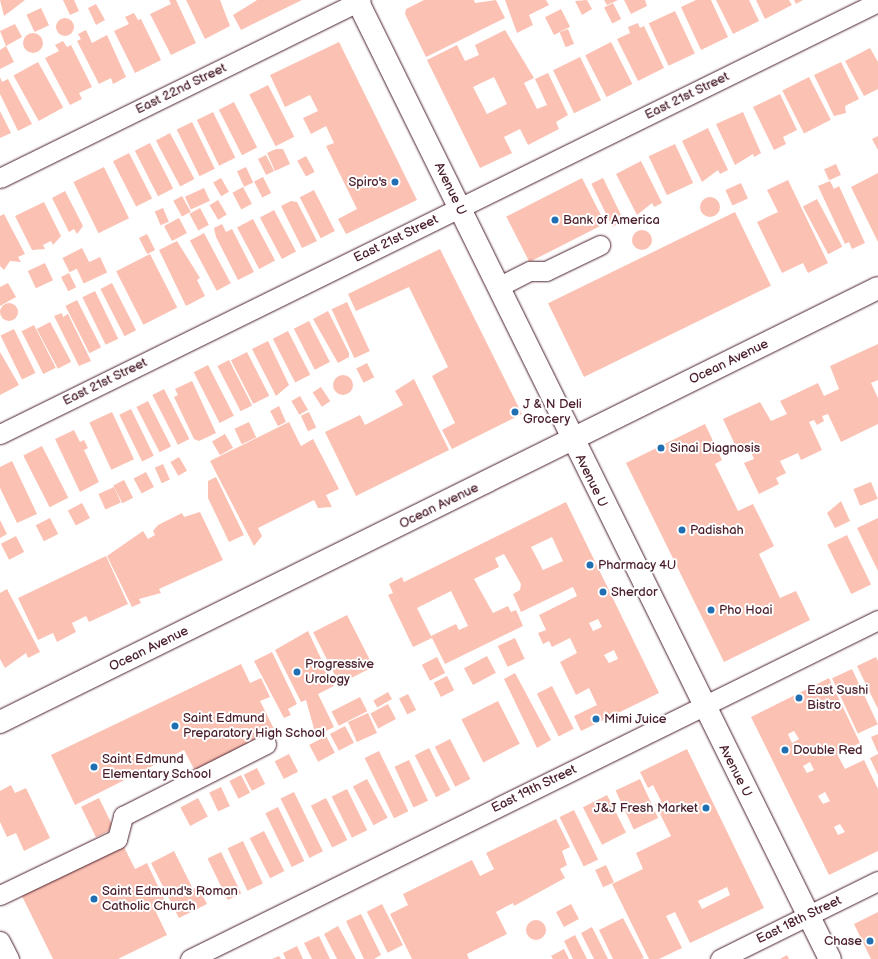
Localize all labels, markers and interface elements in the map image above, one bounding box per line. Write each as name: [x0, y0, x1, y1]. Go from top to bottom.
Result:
street label: East 22nd Street: [133, 60, 229, 118]
street label: East 21st Street: [642, 69, 732, 123]
street label: Avenue U: [431, 160, 469, 218]
place label: Spiro's: [348, 174, 387, 190]
marker: Spiro's: [390, 177, 400, 187]
street label: East 21st Street: [351, 212, 441, 266]
place label: Bank of America: [563, 212, 660, 228]
marker: Bank of America: [550, 215, 560, 225]
street label: Ocean Avenue: [687, 336, 771, 388]
street label: East 21st Street: [60, 355, 150, 409]
place label: J & N Deli Grocery: [523, 397, 582, 428]
marker: J & N Deli Grocery: [510, 407, 520, 417]
place label: Sinai Diagnosis: [670, 440, 760, 456]
marker: Sinai Diagnosis: [655, 442, 667, 454]
street label: Avenue U: [572, 452, 610, 510]
street label: Ocean Avenue: [397, 480, 481, 532]
place label: Padishah: [690, 522, 744, 538]
marker: Padishah: [677, 525, 687, 535]
place label: Pharmacy 4U: [598, 557, 677, 573]
marker: Pharmacy 4U: [585, 560, 595, 570]
place label: Sherdor: [611, 584, 658, 600]
marker: Sherdor: [598, 587, 608, 597]
place label: Pho Hoai: [719, 602, 773, 618]
marker: Pho Hoai: [706, 605, 716, 615]
street label: Ocean Avenue: [107, 623, 191, 675]
place label: Progressive Urology: [305, 657, 374, 688]
marker: Progressive Urology: [292, 667, 302, 677]
place label: East Sushi Bistro: [807, 683, 869, 714]
marker: East Sushi Bistro: [794, 693, 804, 703]
place label: Saint Edmund Preparatory High School: [183, 711, 326, 742]
place label: Mimi Juice: [604, 711, 667, 727]
marker: Mimi Juice: [591, 714, 601, 724]
marker: Saint Edmund Preparatory High School: [170, 721, 180, 731]
street label: Avenue U: [715, 742, 755, 800]
place label: Double Red: [793, 742, 863, 758]
marker: Double Red: [780, 745, 790, 755]
place label: Saint Edmund Elementary School: [102, 752, 212, 783]
marker: Saint Edmund Elementary School: [89, 762, 99, 772]
street label: East 19th Street: [489, 762, 579, 816]
place label: J&J Fresh Market: [594, 800, 698, 816]
marker: J&J Fresh Market: [701, 803, 711, 813]
place label: Saint Edmund's Roman Catholic Church: [102, 884, 238, 915]
street label: East 18th Street: [754, 893, 844, 947]
marker: Saint Edmund's Roman Catholic Church: [89, 894, 99, 904]
place label: Chase: [824, 933, 862, 949]
marker: Chase: [865, 936, 875, 946]

